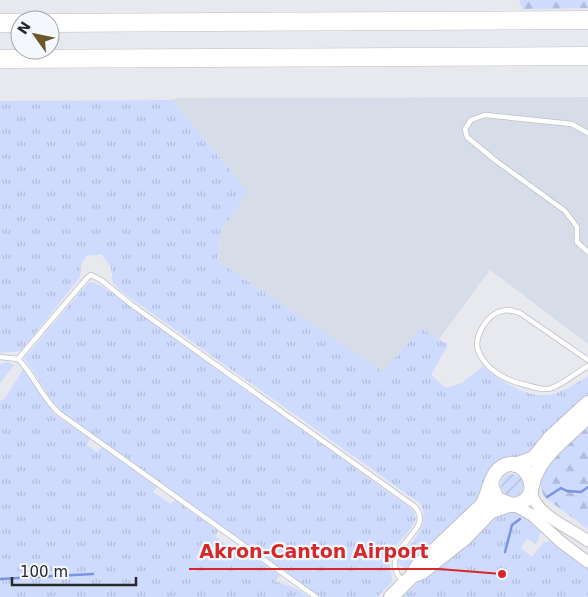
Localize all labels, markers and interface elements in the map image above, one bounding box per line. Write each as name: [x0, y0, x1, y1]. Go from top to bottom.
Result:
north arrow: [10, 10, 60, 60]
text: N: [14, 19, 34, 37]
callout: Akron-Canton Airport: [189, 535, 439, 569]
text: Akron-Canton Airport: [199, 540, 429, 562]
scale bar: [12, 554, 136, 586]
text: 100 m: [20, 563, 68, 581]

